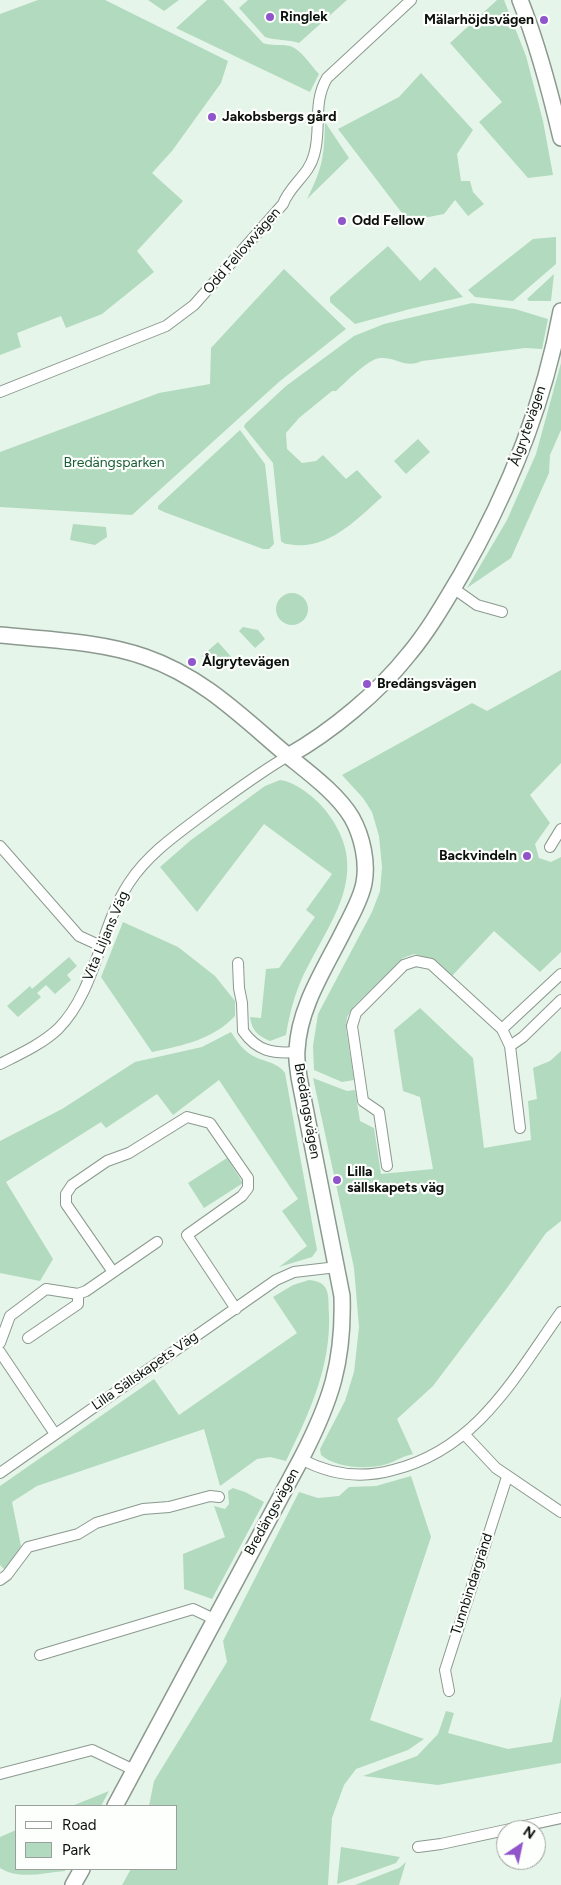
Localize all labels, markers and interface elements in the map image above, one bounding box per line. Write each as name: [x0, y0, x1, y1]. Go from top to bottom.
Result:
place label: Ringlek: [280, 9, 328, 25]
marker: Ringlek: [264, 11, 276, 23]
place label: Mälarhöjdsvägen: [424, 12, 534, 28]
marker: Mälarhöjdsvägen: [538, 14, 550, 26]
place label: Jakobsbergs gård: [222, 109, 336, 125]
marker: Jakobsbergs gård: [206, 111, 218, 123]
street label: Odd Fellowvägen: [200, 204, 284, 298]
place label: Odd Fellow: [352, 213, 425, 229]
marker: Odd Fellow: [336, 215, 348, 227]
street label: Ålgrytevägen: [506, 384, 550, 468]
park label: Bredängsparken: [63, 455, 165, 471]
place label: Ålgrytevägen: [202, 654, 289, 670]
marker: Ålgrytevägen: [186, 656, 198, 668]
place label: Bredängsvägen: [377, 676, 477, 692]
marker: Bredängsvägen: [361, 678, 373, 690]
place label: Backvindeln: [439, 848, 517, 864]
marker: Backvindeln: [521, 850, 533, 862]
street label: Vita Liljans Väg: [79, 888, 133, 984]
street label: Bredängsvägen: [290, 1062, 324, 1160]
place label: Lilla sällskapets väg: [347, 1164, 444, 1196]
marker: Lilla sällskapets väg: [331, 1174, 343, 1186]
street label: Lilla Sällskapets Väg: [89, 1328, 201, 1414]
street label: Bredängsvägen: [241, 1466, 303, 1558]
street label: Tunnbindargränd: [448, 1531, 496, 1637]
legend: [15, 1805, 178, 1870]
text: Road: [62, 1816, 97, 1834]
north arrow: [496, 1820, 546, 1870]
text: N: [520, 1823, 538, 1843]
text: Park: [62, 1841, 91, 1859]

